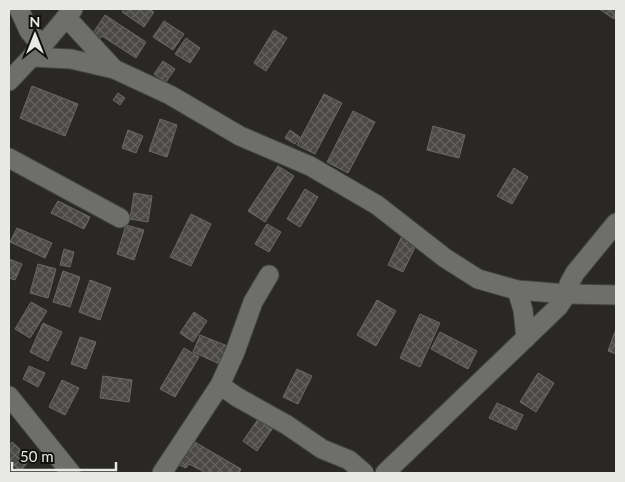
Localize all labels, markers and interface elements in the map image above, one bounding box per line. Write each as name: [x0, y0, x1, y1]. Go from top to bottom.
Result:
north arrow: [10, 10, 60, 60]
text: N: [30, 13, 40, 30]
scale bar: [12, 440, 116, 472]
text: 50 m: [20, 447, 54, 465]

